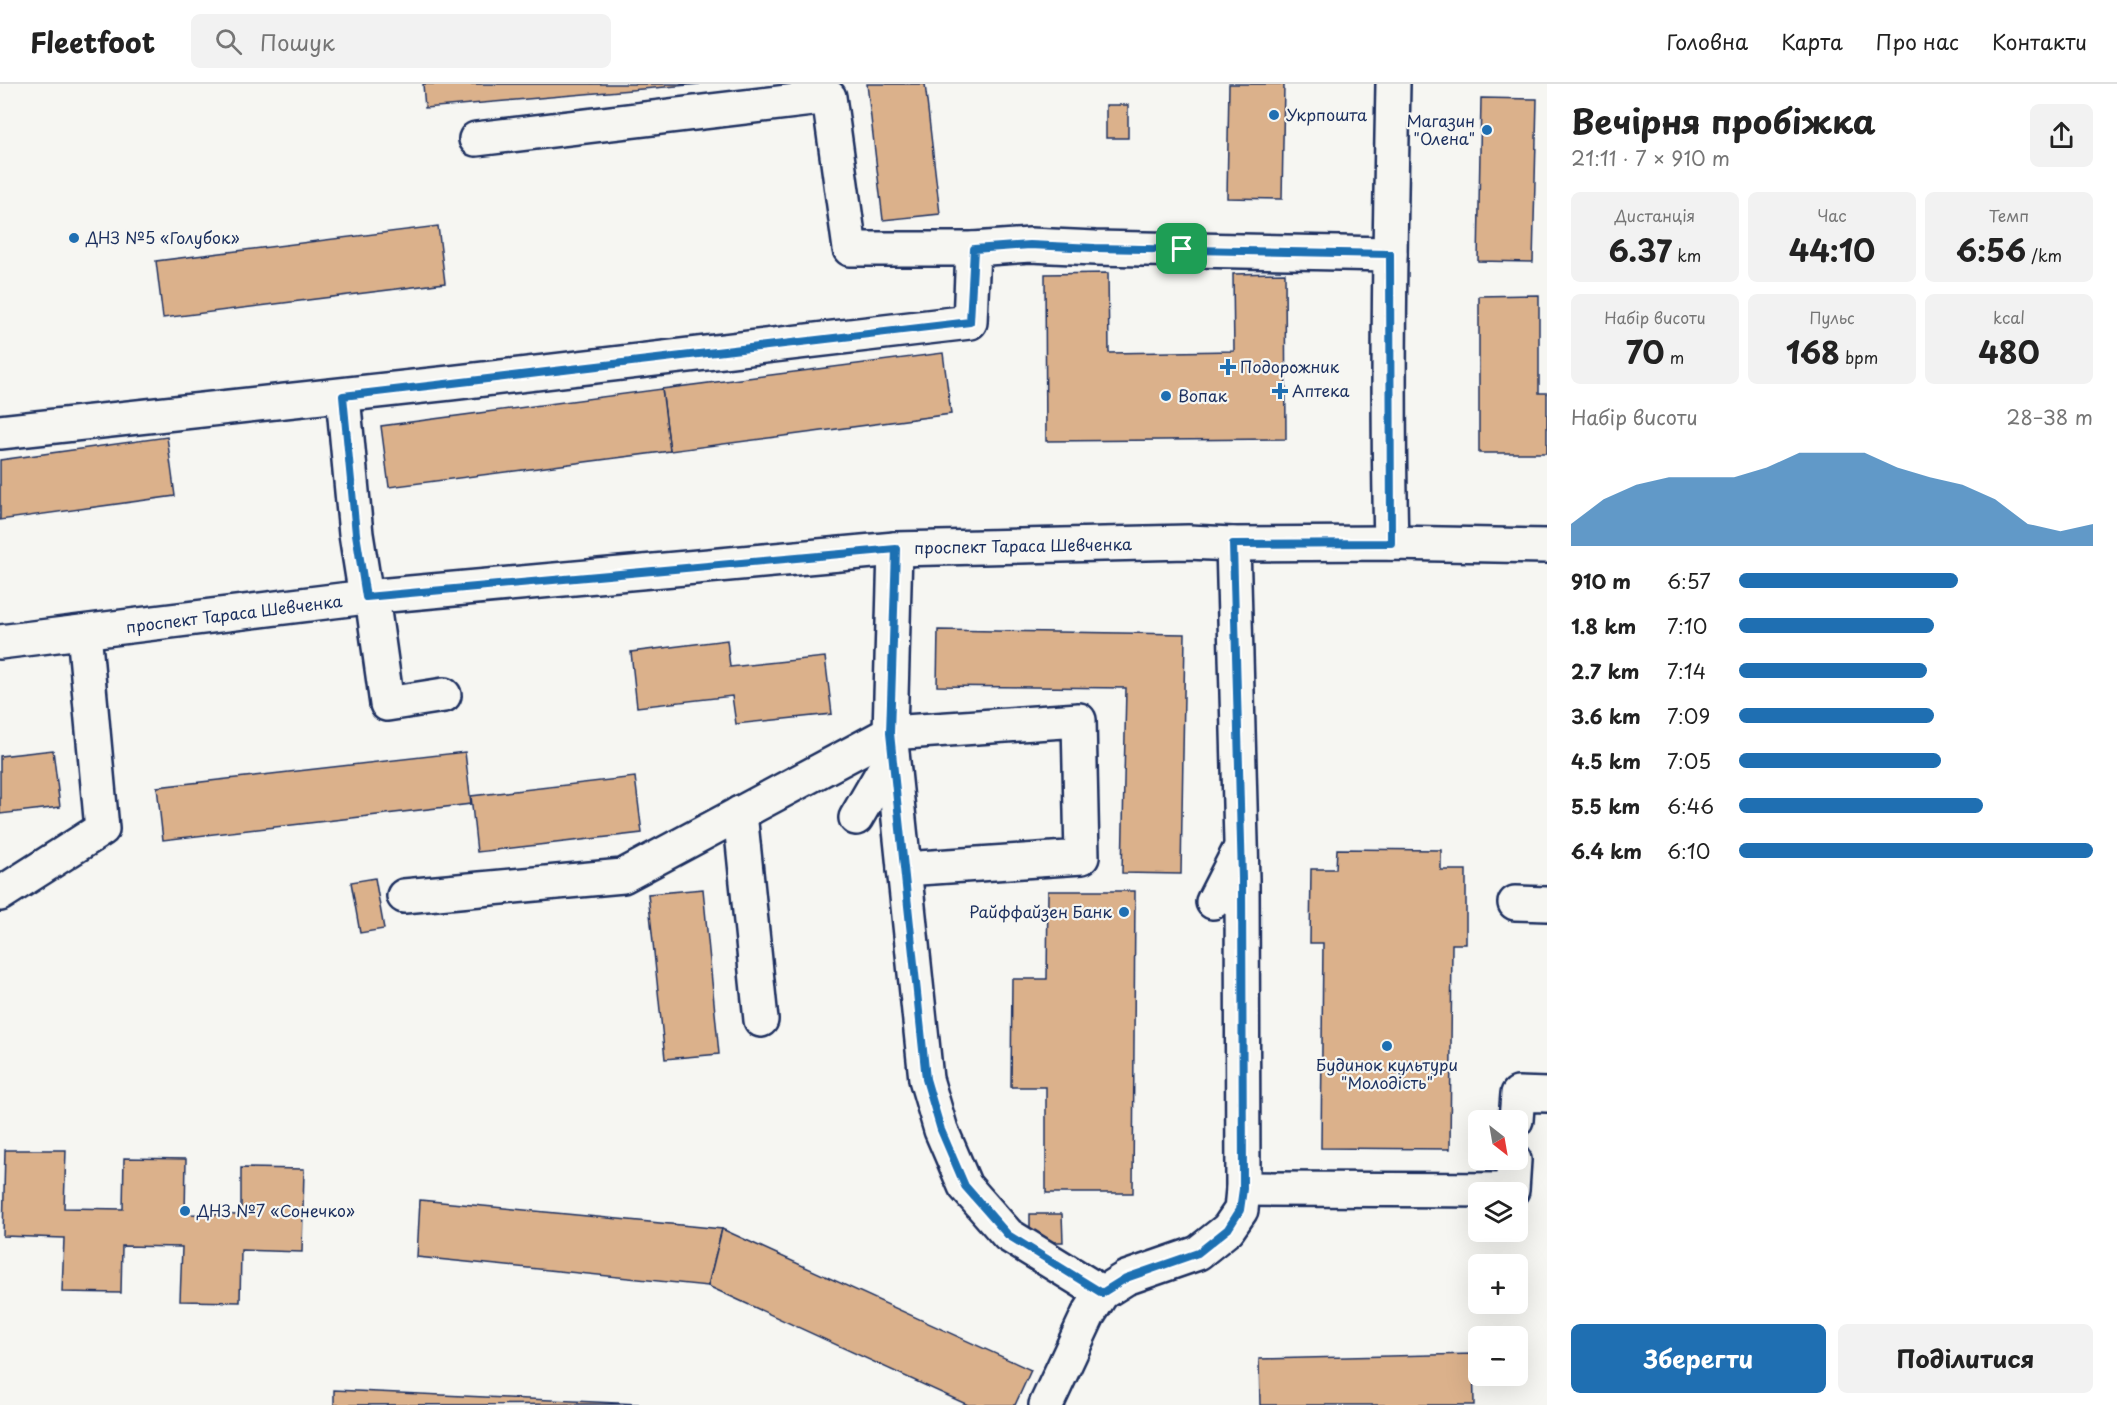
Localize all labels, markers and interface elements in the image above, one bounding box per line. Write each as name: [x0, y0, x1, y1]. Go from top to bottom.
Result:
search box: [191, 14, 611, 68]
text: Fleetfoot: [30, 20, 155, 63]
icon: search: [212, 25, 245, 58]
text: Пошук: [260, 25, 335, 58]
text: Головна: [1667, 25, 1748, 57]
text: Карта: [1781, 25, 1843, 57]
text: Про нас: [1876, 25, 1959, 57]
text: Контакти: [1992, 25, 2087, 57]
text: Вечірня пробіжка: [1571, 95, 1876, 145]
place label: Укрпошта: [1286, 102, 1367, 126]
button: share: [2030, 104, 2093, 167]
marker: Укрпошта: [1267, 108, 1281, 122]
place label: Магазин "Олена": [1406, 108, 1475, 150]
marker: Магазин "Олена": [1480, 123, 1494, 137]
text: 21:11 · 7 × 910 m: [1571, 143, 1730, 173]
text: Дистанція: [1615, 203, 1695, 227]
text: Час: [1817, 203, 1847, 227]
text: Темп: [1989, 203, 2029, 227]
pin: [1156, 223, 1207, 274]
place label: ДНЗ №5 «Голубок»: [85, 225, 240, 249]
text: 6.37: [1609, 227, 1672, 272]
text: 44:10: [1789, 227, 1875, 272]
text: 6:56: [1956, 227, 2026, 272]
marker: ДНЗ №5 «Голубок»: [67, 231, 81, 245]
icon: arrive: [1165, 232, 1198, 265]
text: km: [1672, 243, 1701, 267]
text: /km: [2026, 243, 2062, 267]
text: Набір висоти: [1604, 305, 1706, 329]
text: Пульс: [1809, 305, 1855, 329]
text: kcal: [1993, 305, 2025, 329]
text: 70: [1626, 329, 1665, 374]
text: 168: [1786, 329, 1840, 374]
text: 480: [1978, 329, 2040, 374]
text: m: [1665, 345, 1684, 369]
text: bpm: [1840, 345, 1878, 369]
place label: Подорожник: [1240, 354, 1340, 378]
marker: Подорожник: [1221, 360, 1235, 374]
place label: Аптека: [1292, 378, 1349, 402]
place label: Вопак: [1178, 383, 1228, 407]
marker: Аптека: [1273, 384, 1287, 398]
marker: Вопак: [1159, 389, 1173, 403]
text: Набір висоти: [1571, 402, 1698, 432]
text: 28–38 m: [2006, 402, 2093, 432]
street label: проспект Тараса Шевченка: [914, 531, 1132, 559]
text: 910 m: [1571, 566, 1631, 596]
text: 6:57: [1667, 566, 1711, 596]
street label: проспект Тараса Шевченка: [124, 588, 343, 638]
text: 1.8 km: [1571, 611, 1636, 641]
text: 7:10: [1667, 611, 1707, 641]
text: 2.7 km: [1571, 656, 1639, 686]
text: 7:14: [1667, 656, 1706, 686]
text: 3.6 km: [1571, 701, 1641, 731]
text: 7:09: [1667, 701, 1710, 731]
text: 4.5 km: [1571, 746, 1641, 776]
text: 7:05: [1667, 746, 1711, 776]
text: 5.5 km: [1571, 791, 1640, 821]
text: 6:46: [1667, 791, 1714, 821]
text: 6.4 km: [1571, 836, 1642, 866]
text: 6:10: [1667, 836, 1710, 866]
place label: Райффайзен Банк: [969, 899, 1112, 923]
marker: Райффайзен Банк: [1117, 905, 1131, 919]
marker: Будинок культури "Молодість": [1380, 1039, 1394, 1053]
place label: Будинок культури "Молодість": [1316, 1052, 1458, 1094]
north arrow: [1468, 1110, 1528, 1170]
map controls: [1468, 1110, 1528, 1386]
button: layers: [1468, 1182, 1528, 1242]
place label: ДНЗ №7 «Сонечко»: [196, 1198, 355, 1222]
marker: ДНЗ №7 «Сонечко»: [178, 1204, 192, 1218]
button: +: [1468, 1254, 1528, 1314]
button: Зберегти: [1571, 1324, 1826, 1393]
button: Поділитися: [1838, 1324, 2093, 1393]
button: −: [1468, 1326, 1528, 1386]

